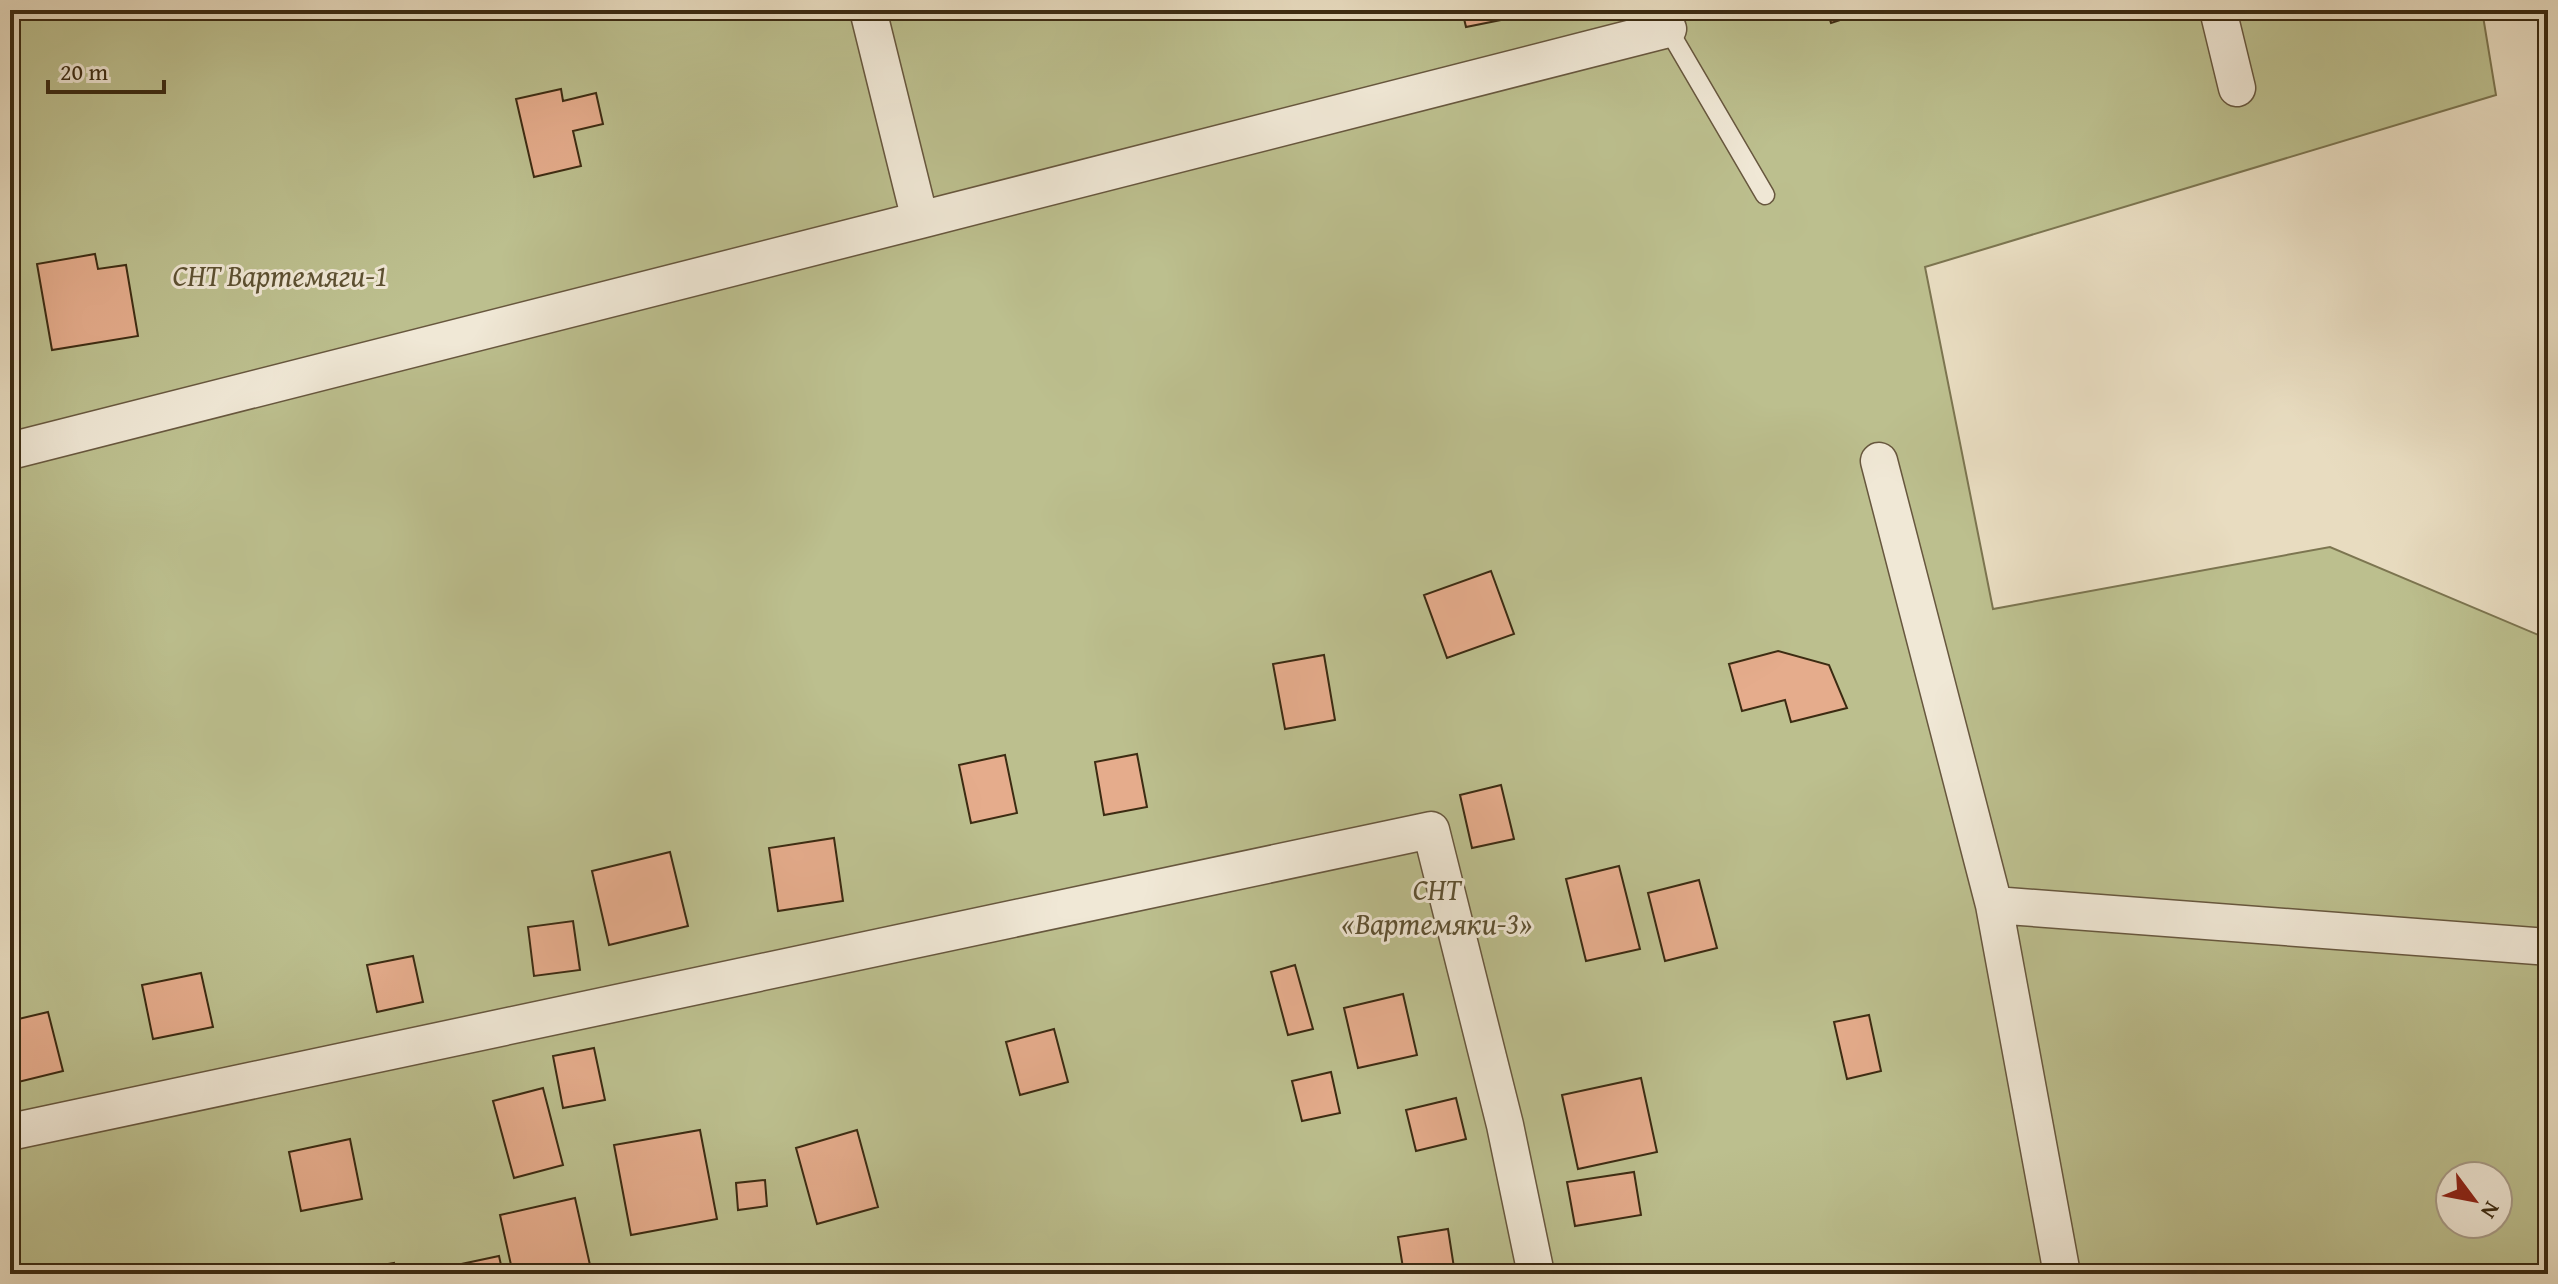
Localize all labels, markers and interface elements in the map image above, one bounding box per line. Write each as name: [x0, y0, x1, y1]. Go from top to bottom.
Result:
scale bar: [48, 44, 164, 94]
text: 20 m: [60, 54, 108, 89]
park label: СНТ Вартемяги-1: [172, 253, 388, 297]
park label: СНТ «Вартемяки-3»: [1342, 867, 1532, 945]
north arrow: [2434, 1160, 2514, 1240]
text: N: [2473, 1196, 2508, 1226]

